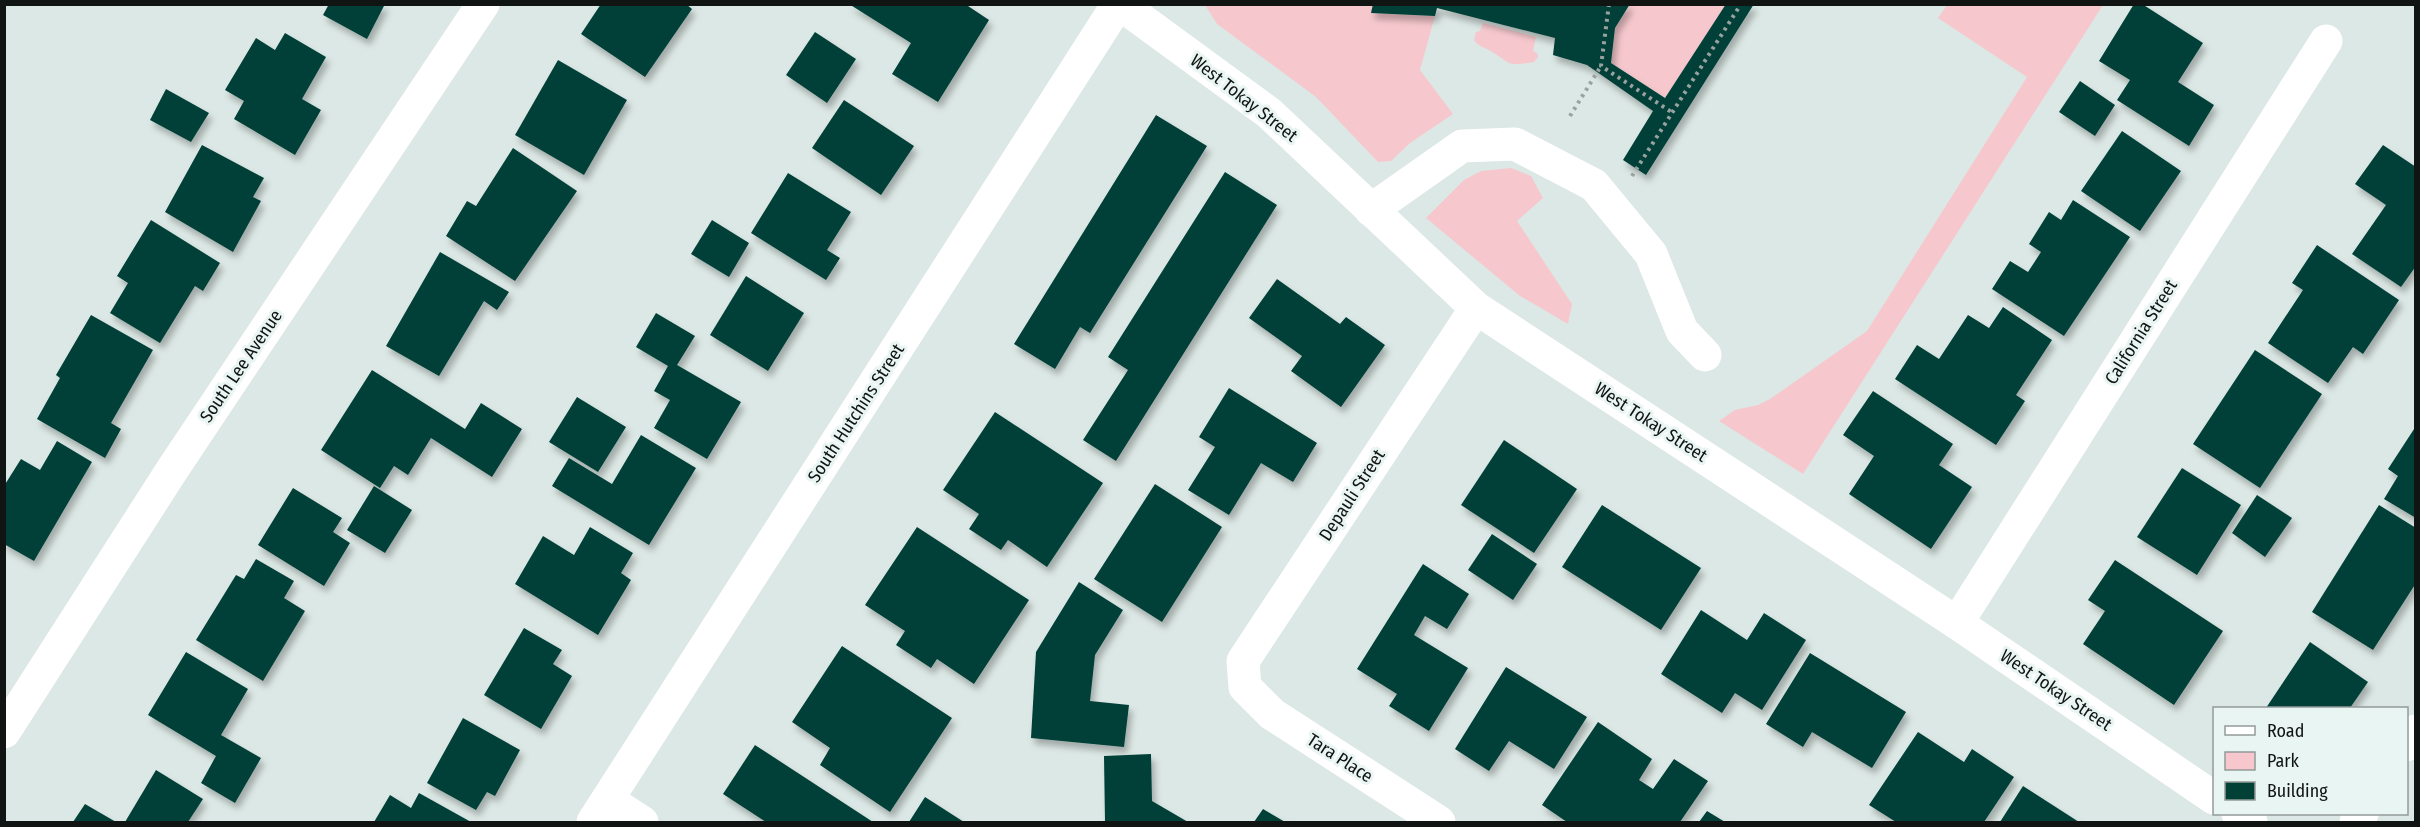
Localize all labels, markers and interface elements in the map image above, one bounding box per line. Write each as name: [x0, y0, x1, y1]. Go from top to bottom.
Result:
street label: West Tokay Street: [1186, 49, 1302, 147]
street label: California Street: [2100, 275, 2182, 388]
street label: South Lee Avenue: [195, 305, 287, 426]
street label: South Hutchins Street: [803, 340, 909, 486]
street label: West Tokay Street: [1590, 377, 1712, 467]
street label: Depauli Street: [1314, 445, 1390, 545]
street label: West Tokay Street: [1996, 645, 2116, 736]
legend: [2213, 707, 2408, 815]
text: Road: [2267, 720, 2304, 742]
street label: Tara Place: [1303, 729, 1377, 787]
text: Park: [2267, 750, 2300, 772]
text: Building: [2267, 780, 2328, 802]

